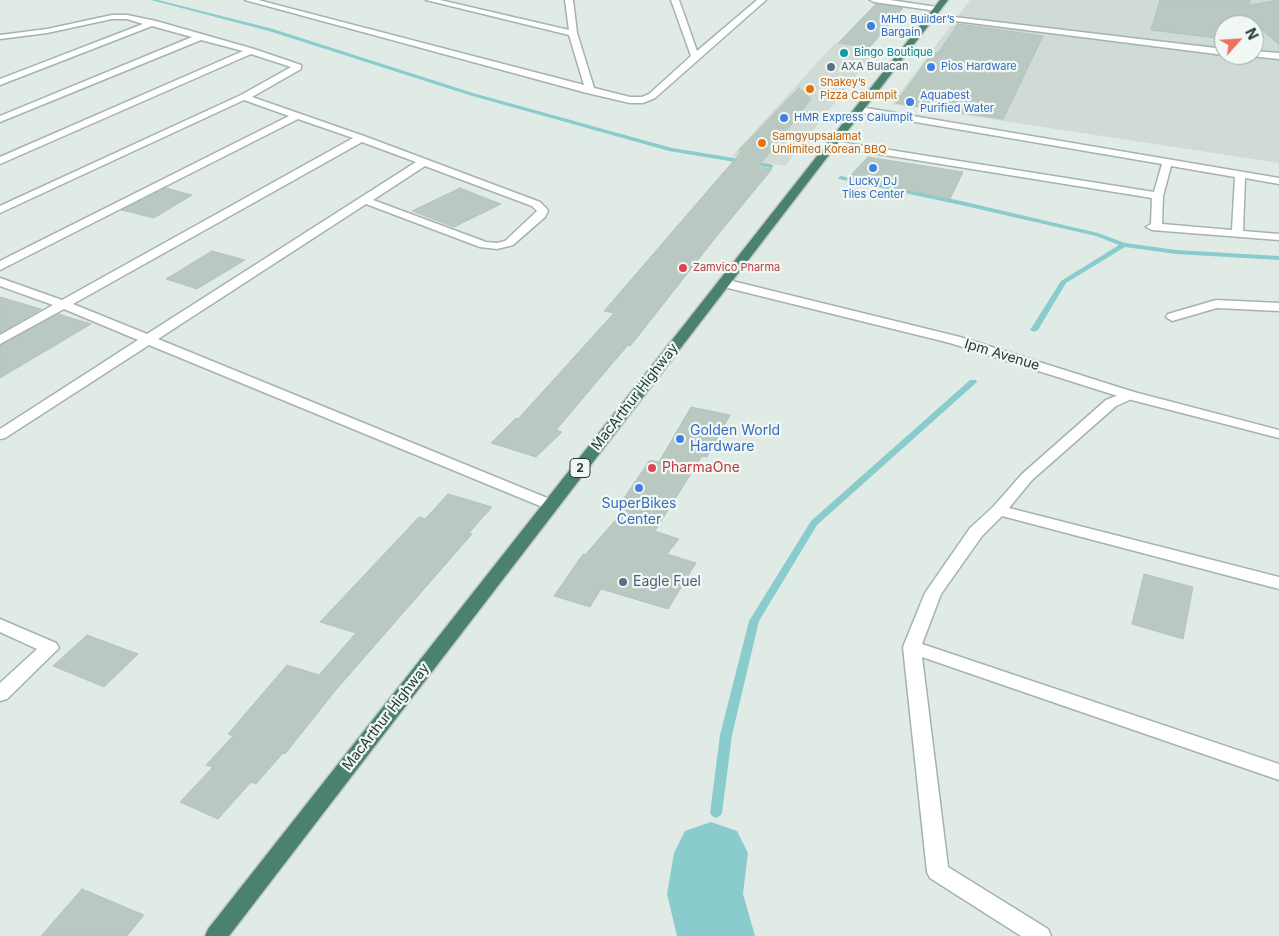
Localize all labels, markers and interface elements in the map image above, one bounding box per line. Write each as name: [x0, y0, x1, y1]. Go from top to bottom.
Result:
place label: MHD Builder’s Bargain: [881, 13, 954, 39]
north arrow: [1214, 15, 1264, 65]
marker: MHD Builder’s Bargain: [865, 20, 877, 32]
text: N: [1242, 25, 1262, 42]
place label: Bingo Boutique: [854, 46, 933, 60]
marker: Bingo Boutique: [838, 47, 850, 59]
place label: AXA Bulacan: [841, 60, 908, 74]
place label: Pios Hardware: [941, 60, 1017, 74]
marker: AXA Bulacan: [825, 61, 837, 73]
marker: Pios Hardware: [925, 61, 937, 73]
place label: Shakey’s Pizza Calumpit: [820, 76, 897, 102]
marker: Shakey’s Pizza Calumpit: [804, 83, 816, 95]
place label: Aquabest Purified Water: [920, 89, 994, 115]
marker: Aquabest Purified Water: [904, 96, 916, 108]
place label: HMR Express Calumpit: [794, 111, 913, 125]
marker: HMR Express Calumpit: [778, 112, 790, 124]
place label: Samgyupsalamat Unlimited Korean BBQ: [772, 130, 887, 156]
marker: Samgyupsalamat Unlimited Korean BBQ: [756, 137, 768, 149]
marker: Lucky DJ Tiles Center: [867, 162, 879, 174]
place label: Lucky DJ Tiles Center: [842, 175, 904, 201]
place label: Zamvico Pharma: [693, 261, 780, 275]
marker: Zamvico Pharma: [677, 262, 689, 274]
street label: Ipm Avenue: [962, 336, 1042, 374]
street label: MacArthur Highway: [588, 340, 682, 454]
place label: Golden World Hardware: [690, 423, 780, 456]
marker: Golden World Hardware: [674, 433, 686, 445]
road number: 2: [570, 458, 590, 478]
place label: PharmaOne: [662, 460, 740, 476]
marker: PharmaOne: [646, 462, 658, 474]
marker: SuperBikes Center: [633, 482, 645, 494]
place label: SuperBikes Center: [602, 496, 676, 528]
place label: Eagle Fuel: [633, 574, 701, 590]
marker: Eagle Fuel: [617, 576, 629, 588]
street label: MacArthur Highway: [339, 660, 433, 774]

